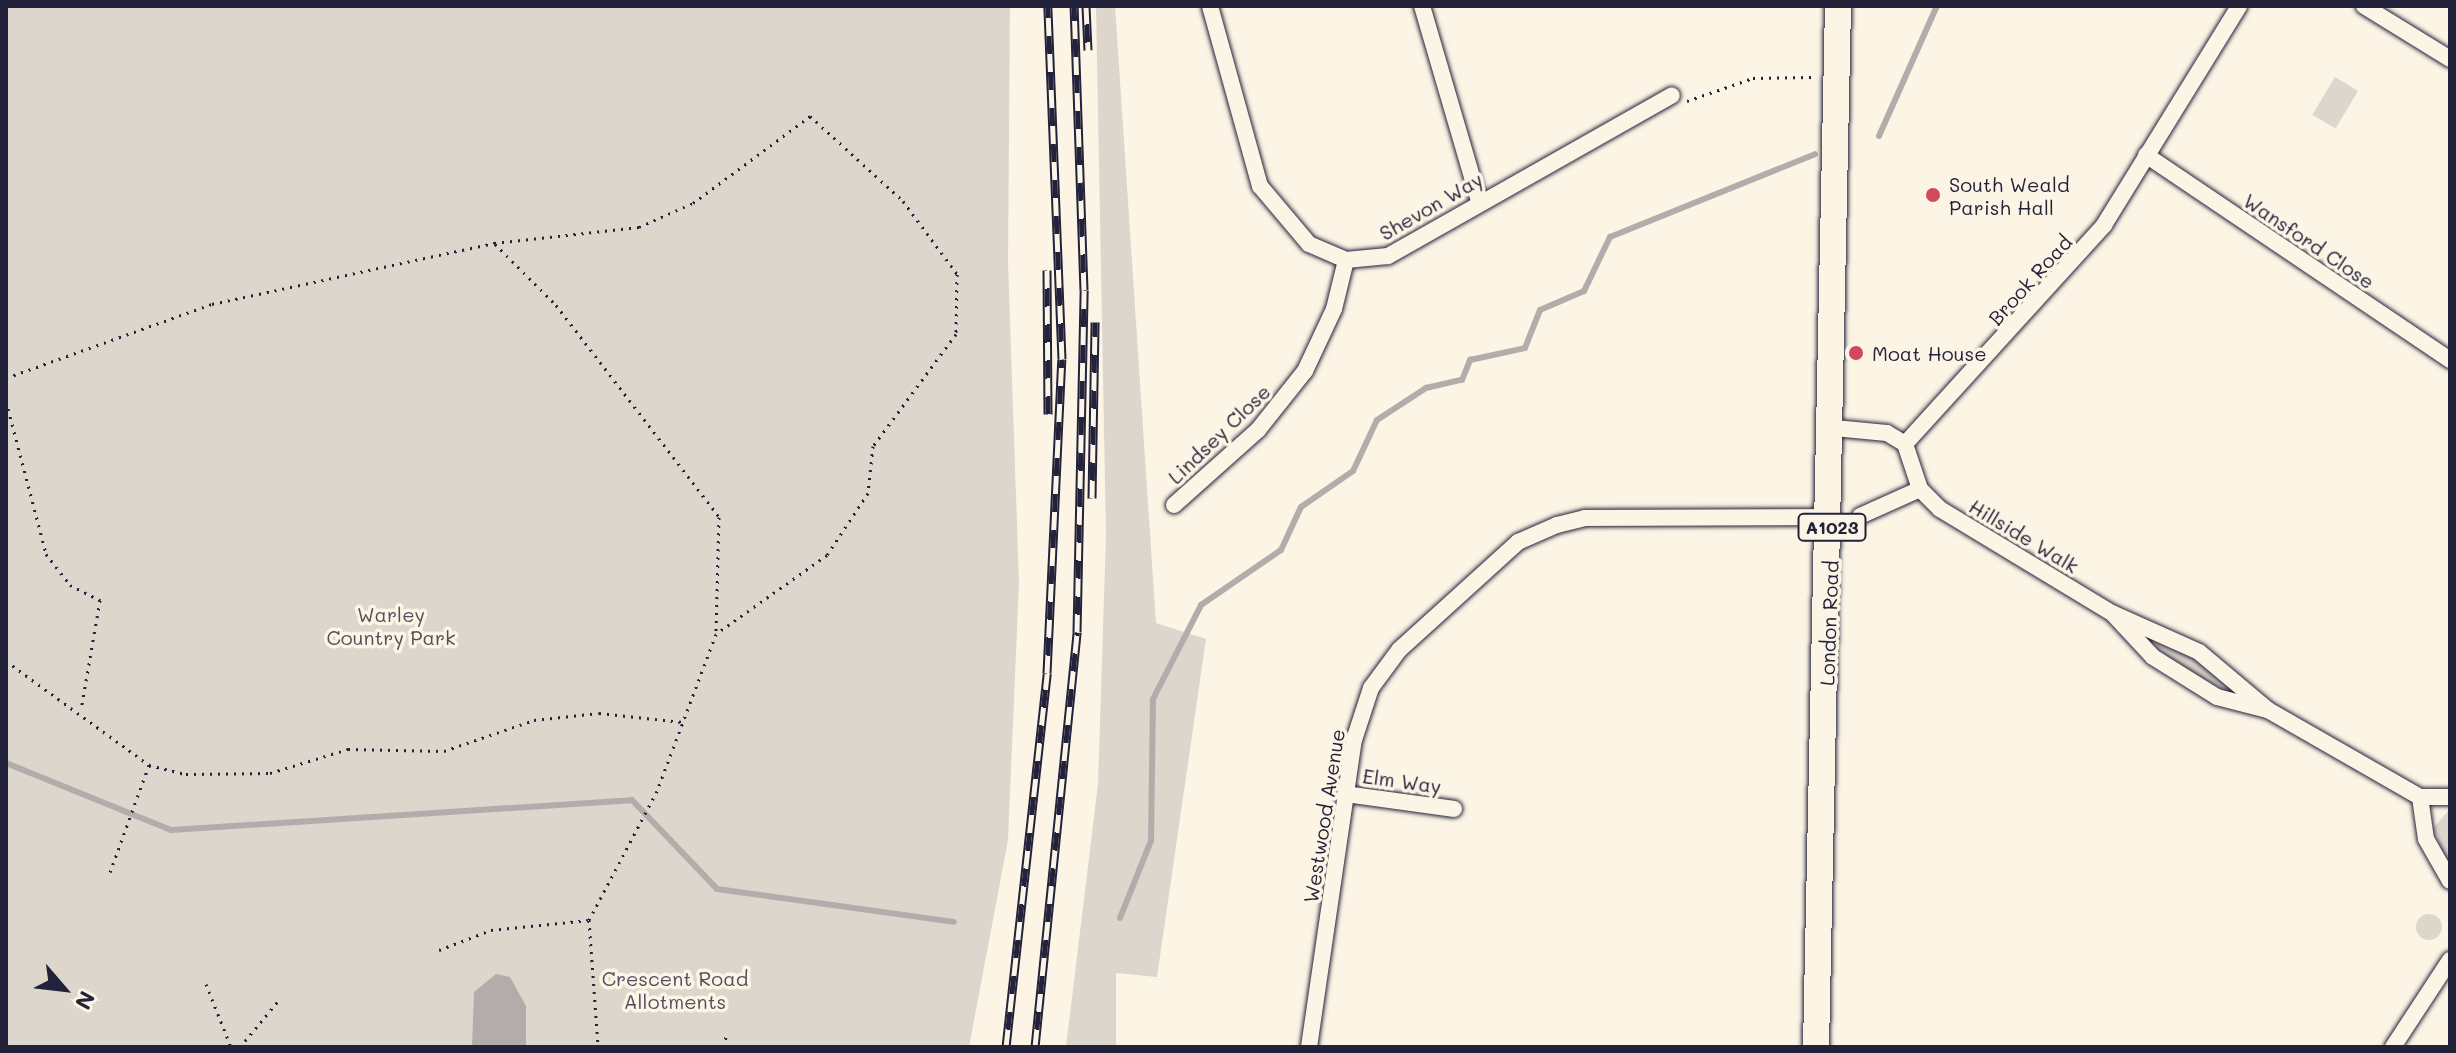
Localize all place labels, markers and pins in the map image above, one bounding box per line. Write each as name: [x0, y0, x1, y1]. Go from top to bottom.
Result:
place label: South Weald Parish Hall: [1949, 172, 2070, 219]
marker: South Weald Parish Hall: [1924, 186, 1942, 204]
place label: Moat House: [1872, 341, 1987, 365]
marker: Moat House: [1847, 344, 1865, 362]

